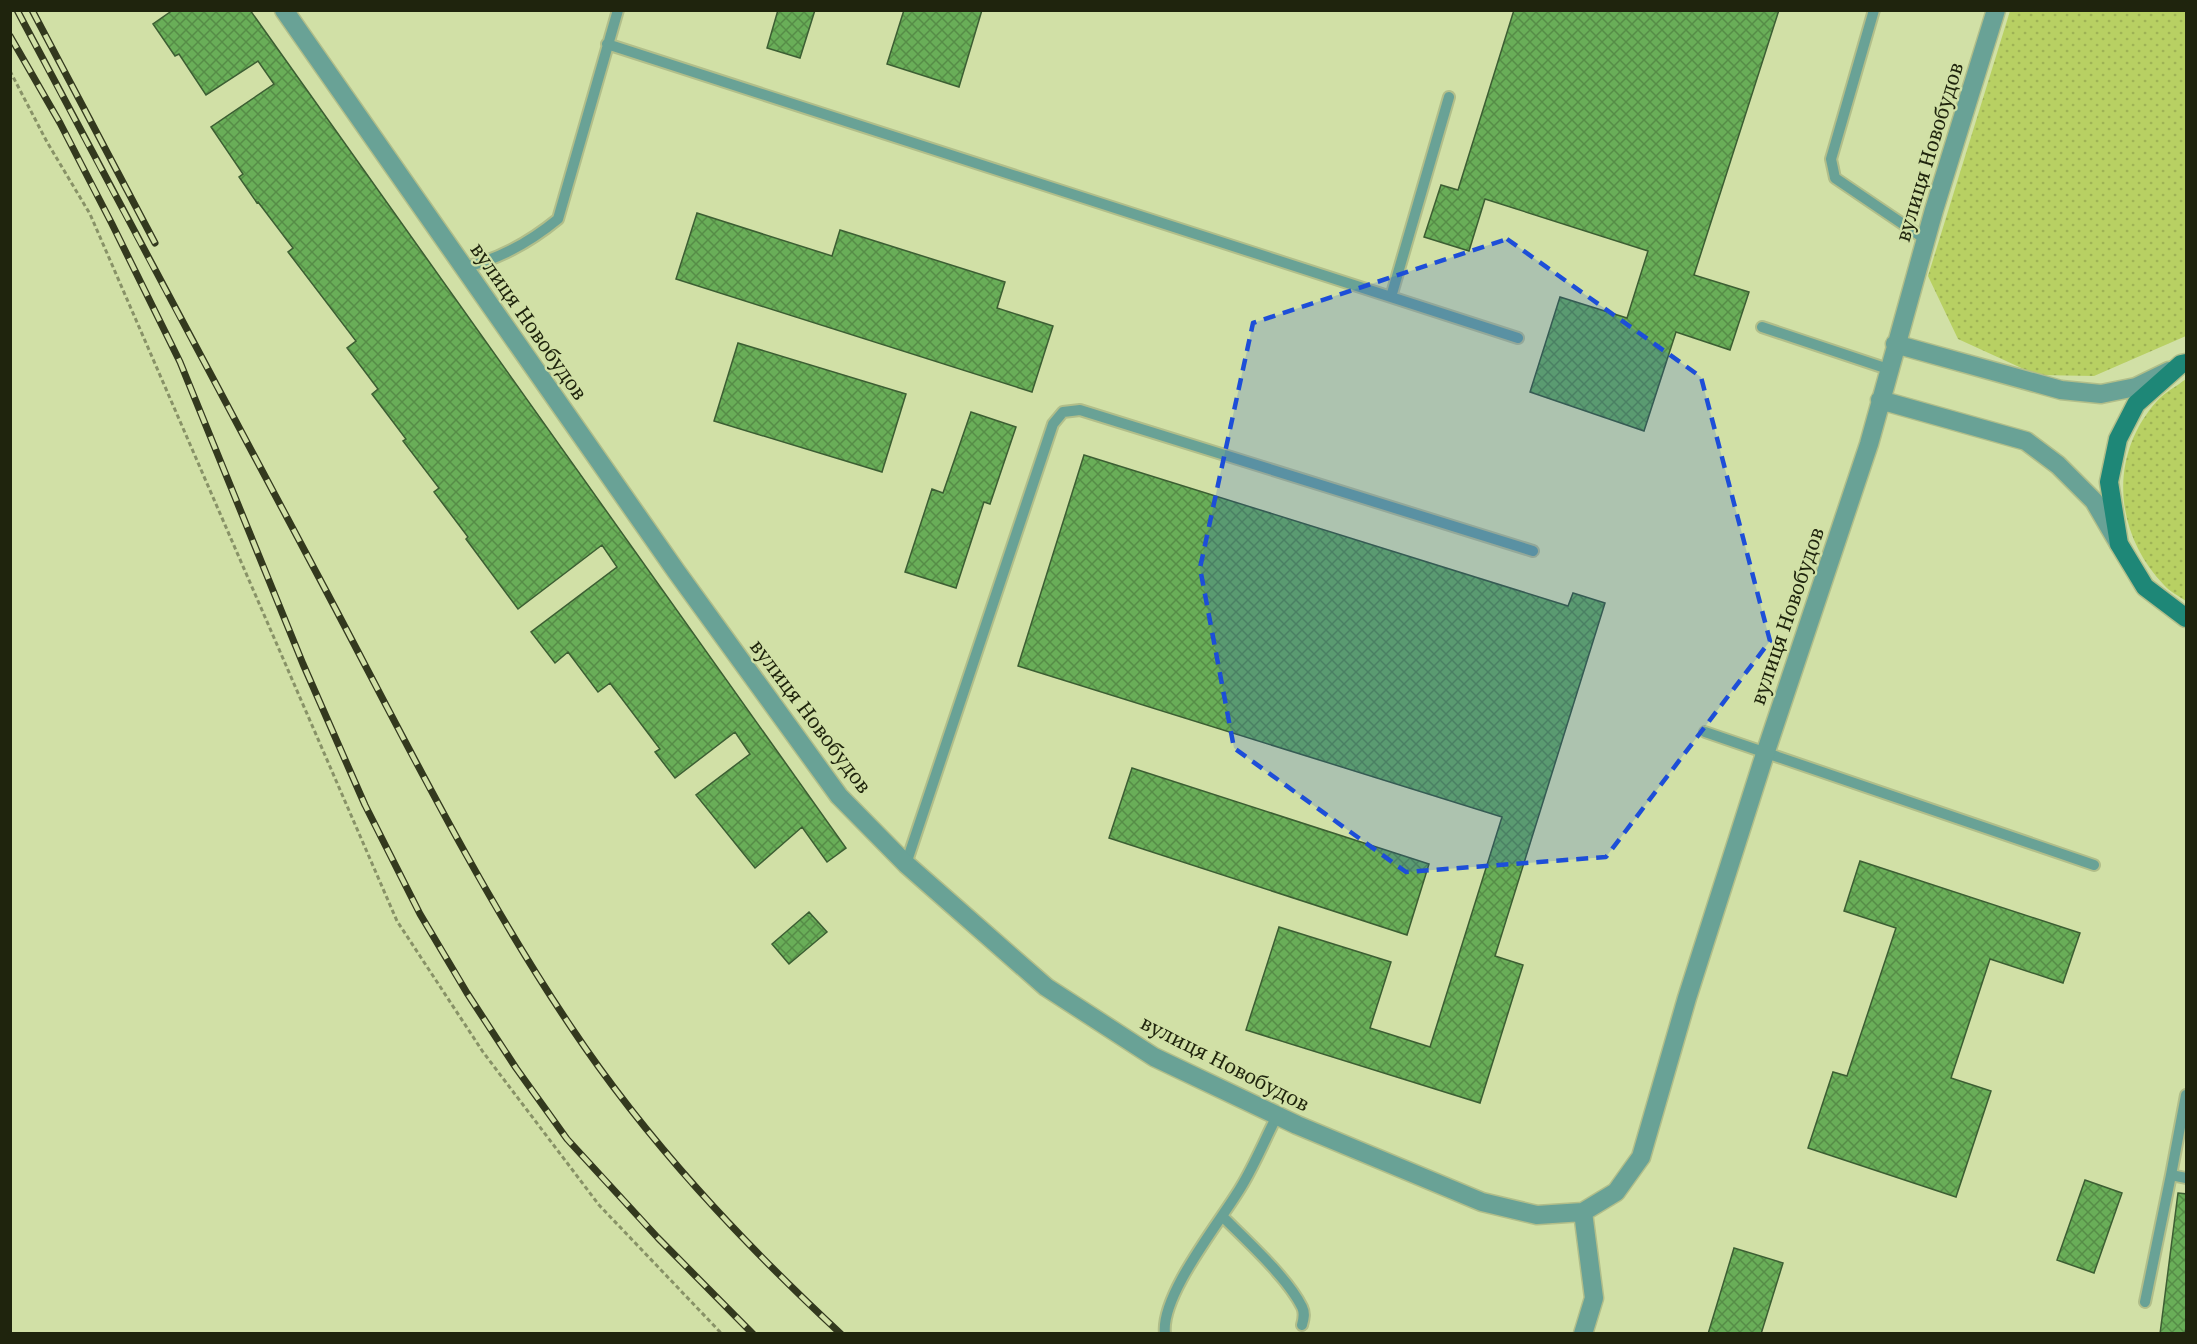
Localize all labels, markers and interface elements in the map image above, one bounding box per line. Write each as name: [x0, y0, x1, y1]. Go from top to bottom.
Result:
street label: вулиця Новобудов: [1889, 59, 1969, 245]
street label: вулиця Новобудов: [465, 237, 593, 405]
street label: вулиця Новобудов: [1744, 524, 1830, 708]
street label: вулиця Новобудов: [744, 634, 878, 798]
street label: вулиця Новобудов: [1136, 1009, 1314, 1117]

